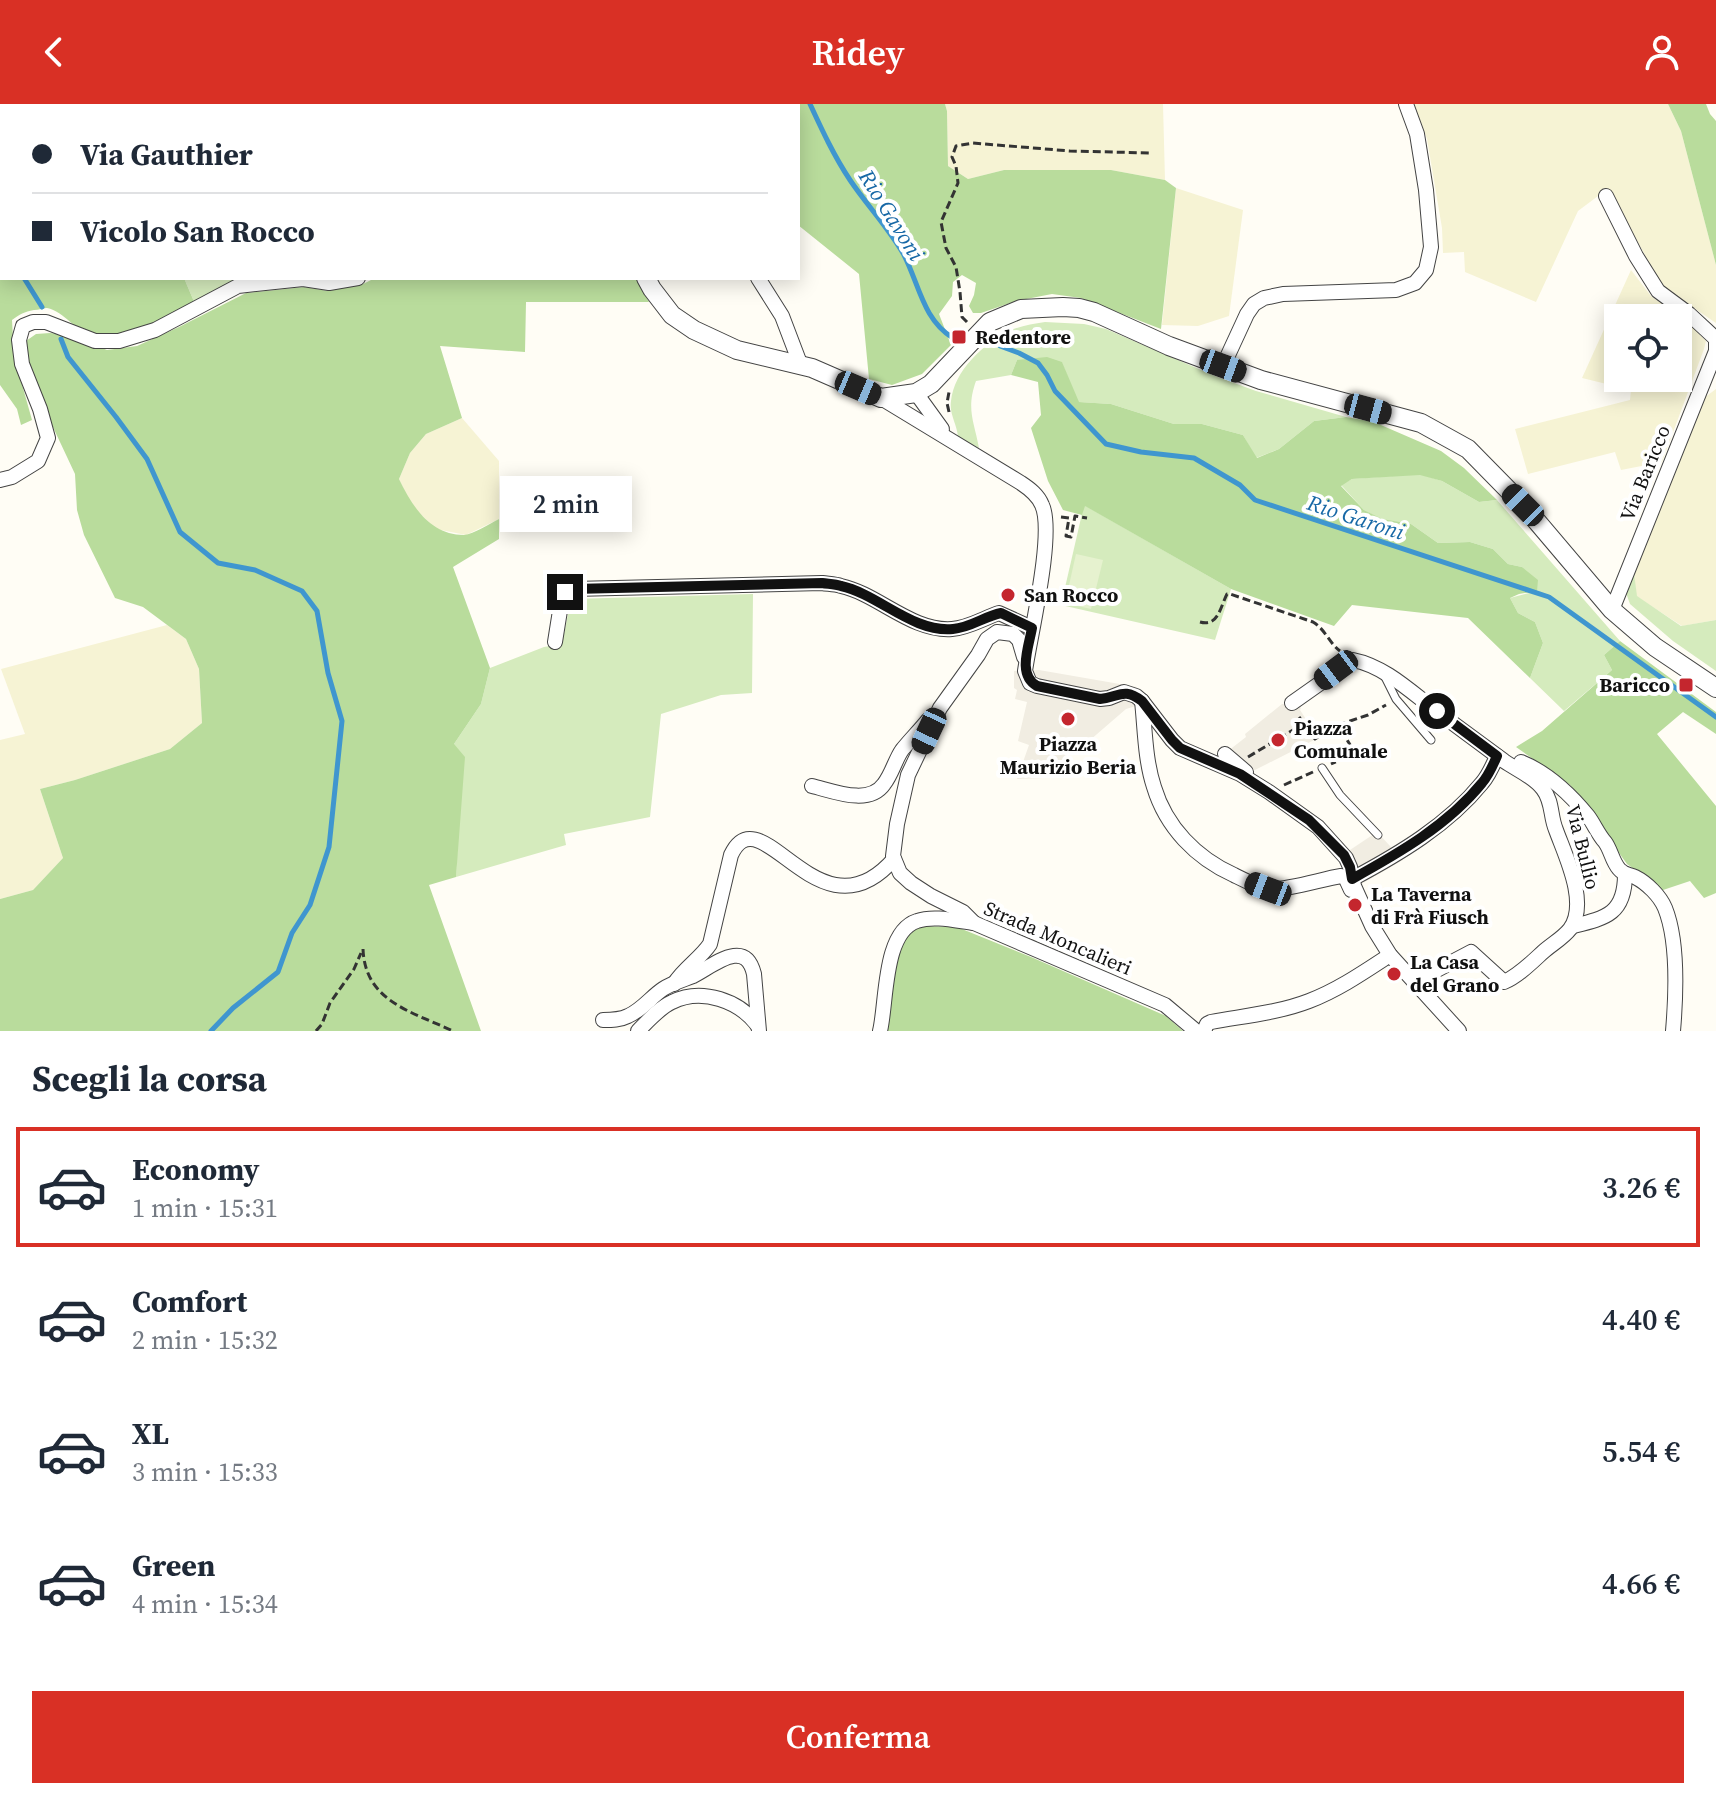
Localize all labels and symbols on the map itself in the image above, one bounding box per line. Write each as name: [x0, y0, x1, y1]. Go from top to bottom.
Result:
water label: Rio Gavoni: [852, 163, 932, 267]
place label: Redentore: [975, 323, 1071, 351]
marker: Redentore: [950, 328, 968, 346]
car: [1196, 347, 1250, 385]
car: [831, 368, 885, 408]
car: [1342, 391, 1394, 427]
street label: Via Baricco: [1613, 421, 1677, 525]
callout: 2 min: [499, 476, 631, 532]
car: [1498, 480, 1548, 530]
water label: Rio Garoni: [1303, 487, 1409, 547]
route end: [547, 574, 583, 610]
place label: San Rocco: [1024, 581, 1118, 609]
marker: San Rocco: [999, 586, 1017, 604]
car: [1310, 646, 1362, 694]
place label: Baricco: [1599, 671, 1670, 699]
marker: Baricco: [1677, 676, 1695, 694]
route start: [1419, 693, 1455, 729]
car: [908, 704, 950, 758]
marker: Piazza Maurizio Beria: [1059, 710, 1077, 728]
place label: Piazza Comunale: [1294, 714, 1388, 765]
place label: Piazza Maurizio Beria: [1000, 730, 1137, 781]
marker: Piazza Comunale: [1269, 731, 1287, 749]
street label: Via Bullio: [1559, 802, 1607, 892]
car: [1241, 869, 1295, 909]
place label: La Taverna di Frà Fiusch: [1371, 880, 1489, 931]
street label: Strada Moncalieri: [980, 894, 1136, 982]
marker: La Taverna di Frà Fiusch: [1346, 896, 1364, 914]
place label: La Casa del Grano: [1410, 948, 1499, 999]
marker: La Casa del Grano: [1385, 965, 1403, 983]

